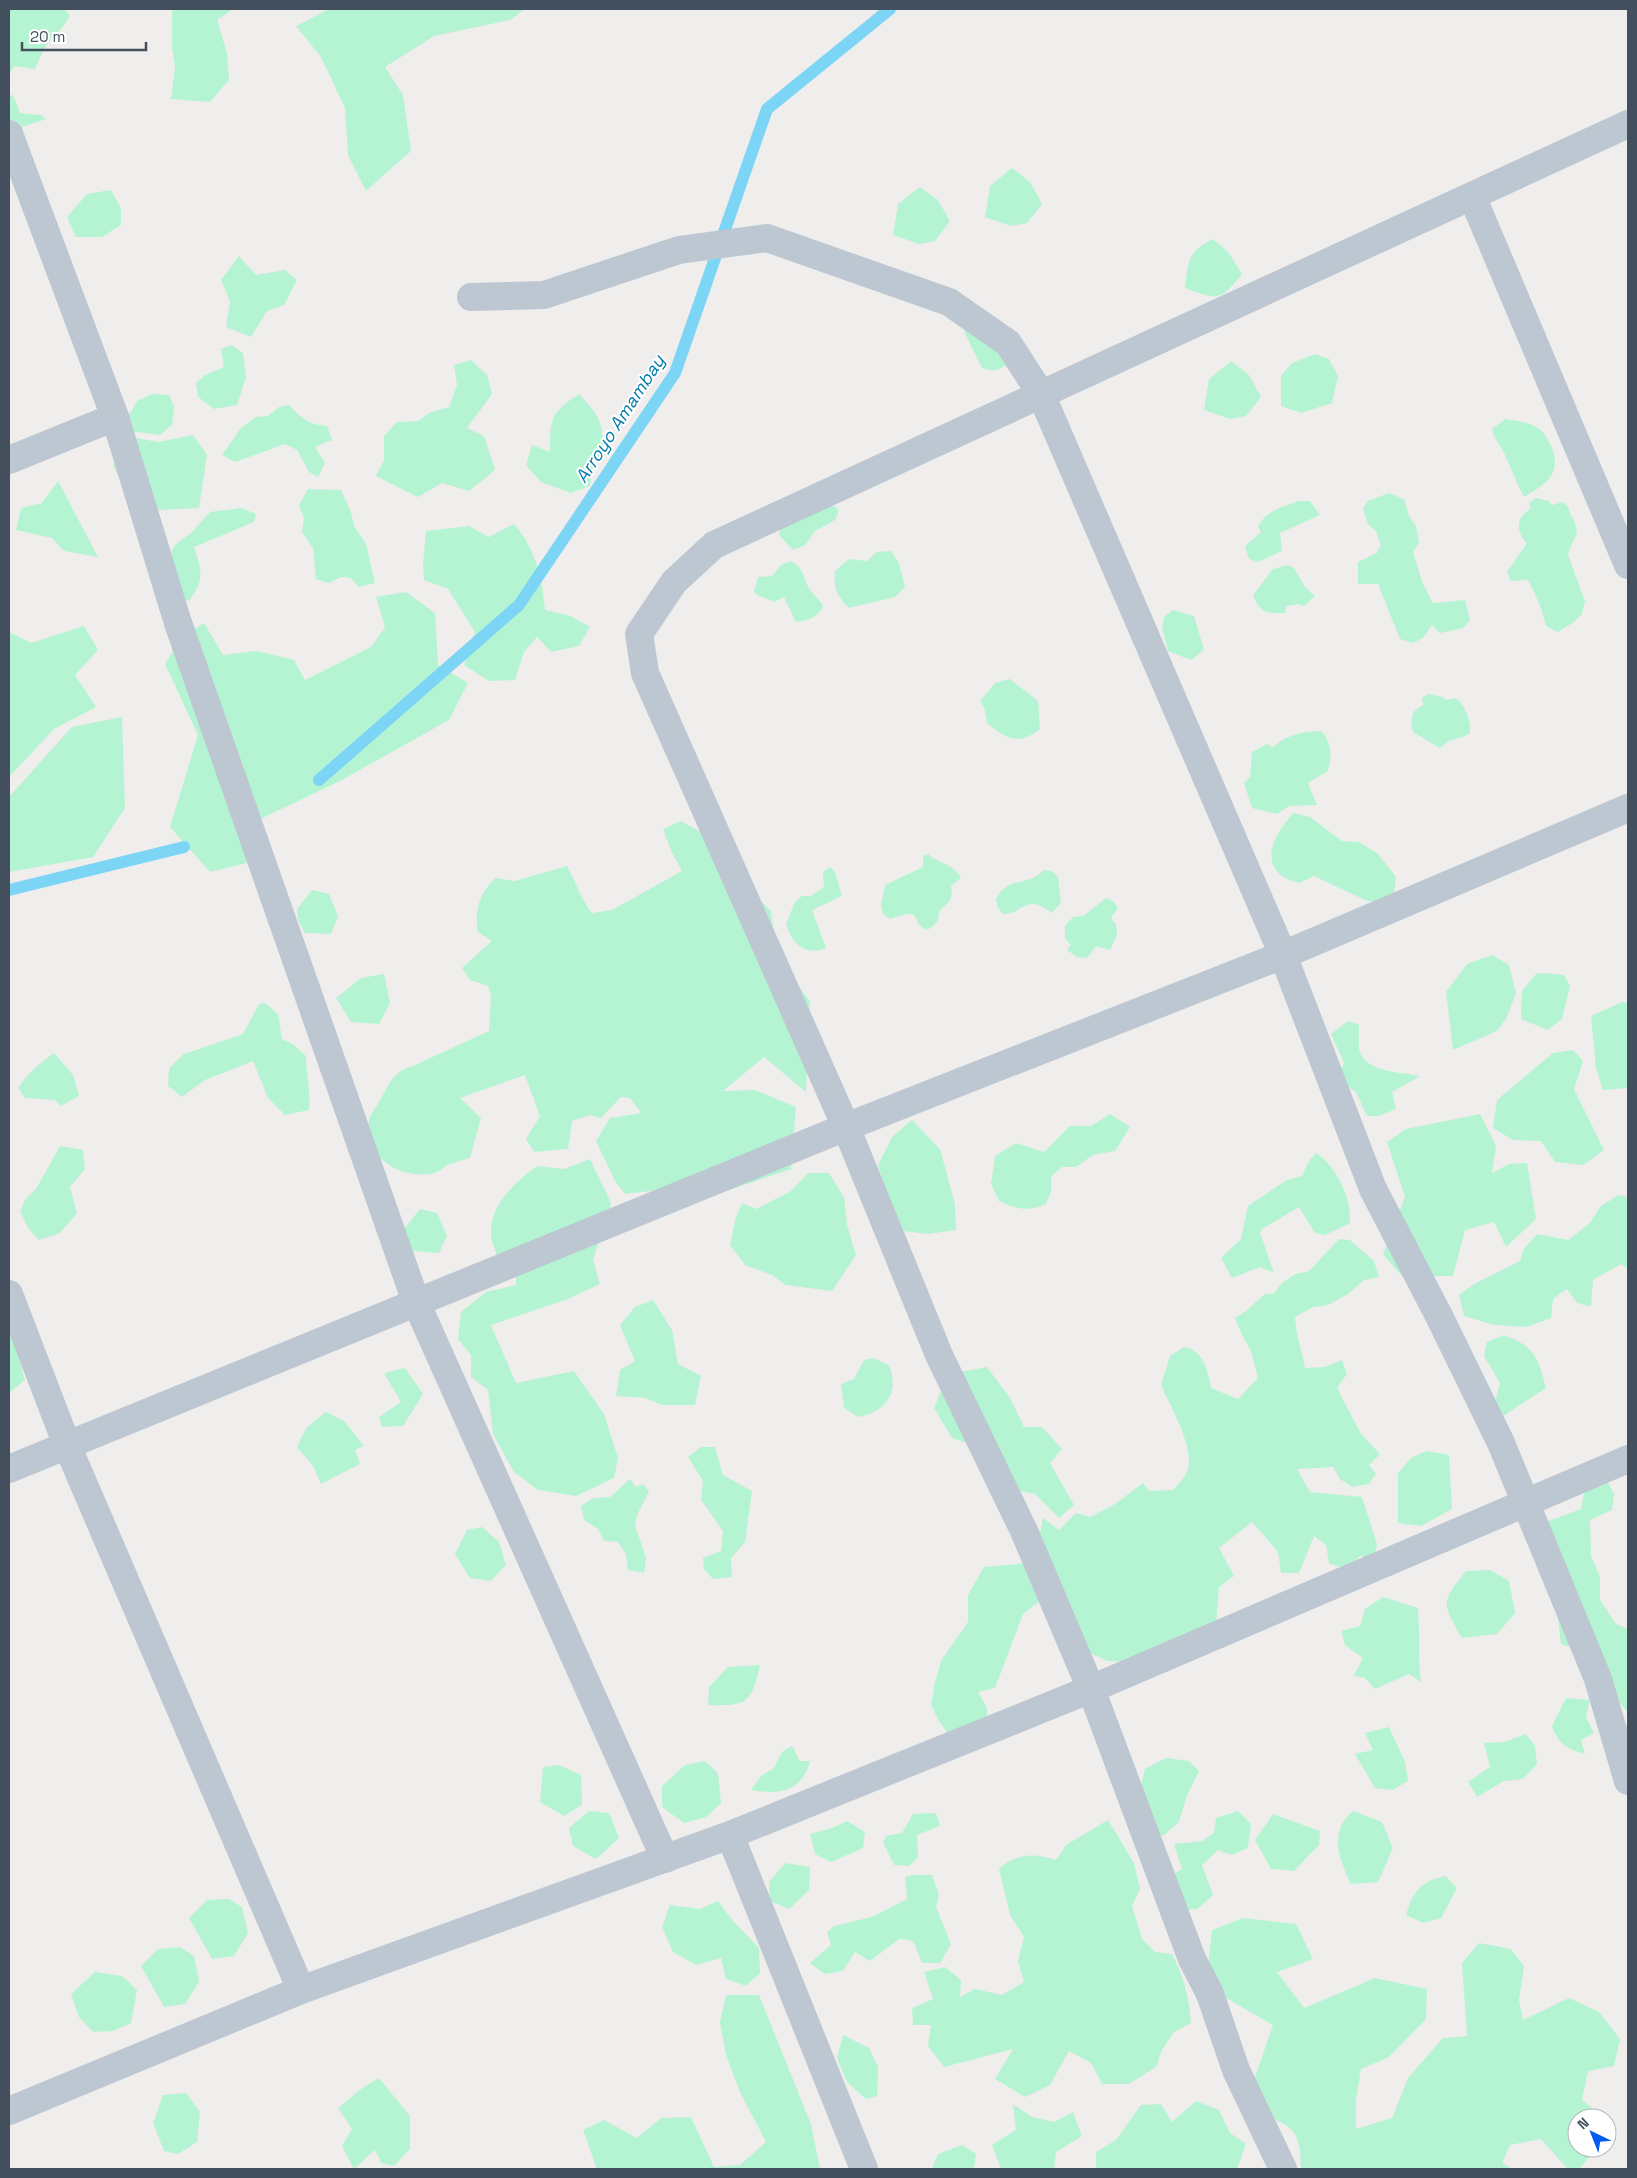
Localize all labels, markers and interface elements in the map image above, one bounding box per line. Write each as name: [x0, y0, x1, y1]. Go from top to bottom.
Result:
scale bar: [22, 20, 146, 52]
text: 20 m: [30, 27, 65, 46]
water label: Arroyo Amambay: [570, 350, 670, 487]
north arrow: [1567, 2108, 1617, 2158]
text: N: [1574, 2114, 1593, 2133]

